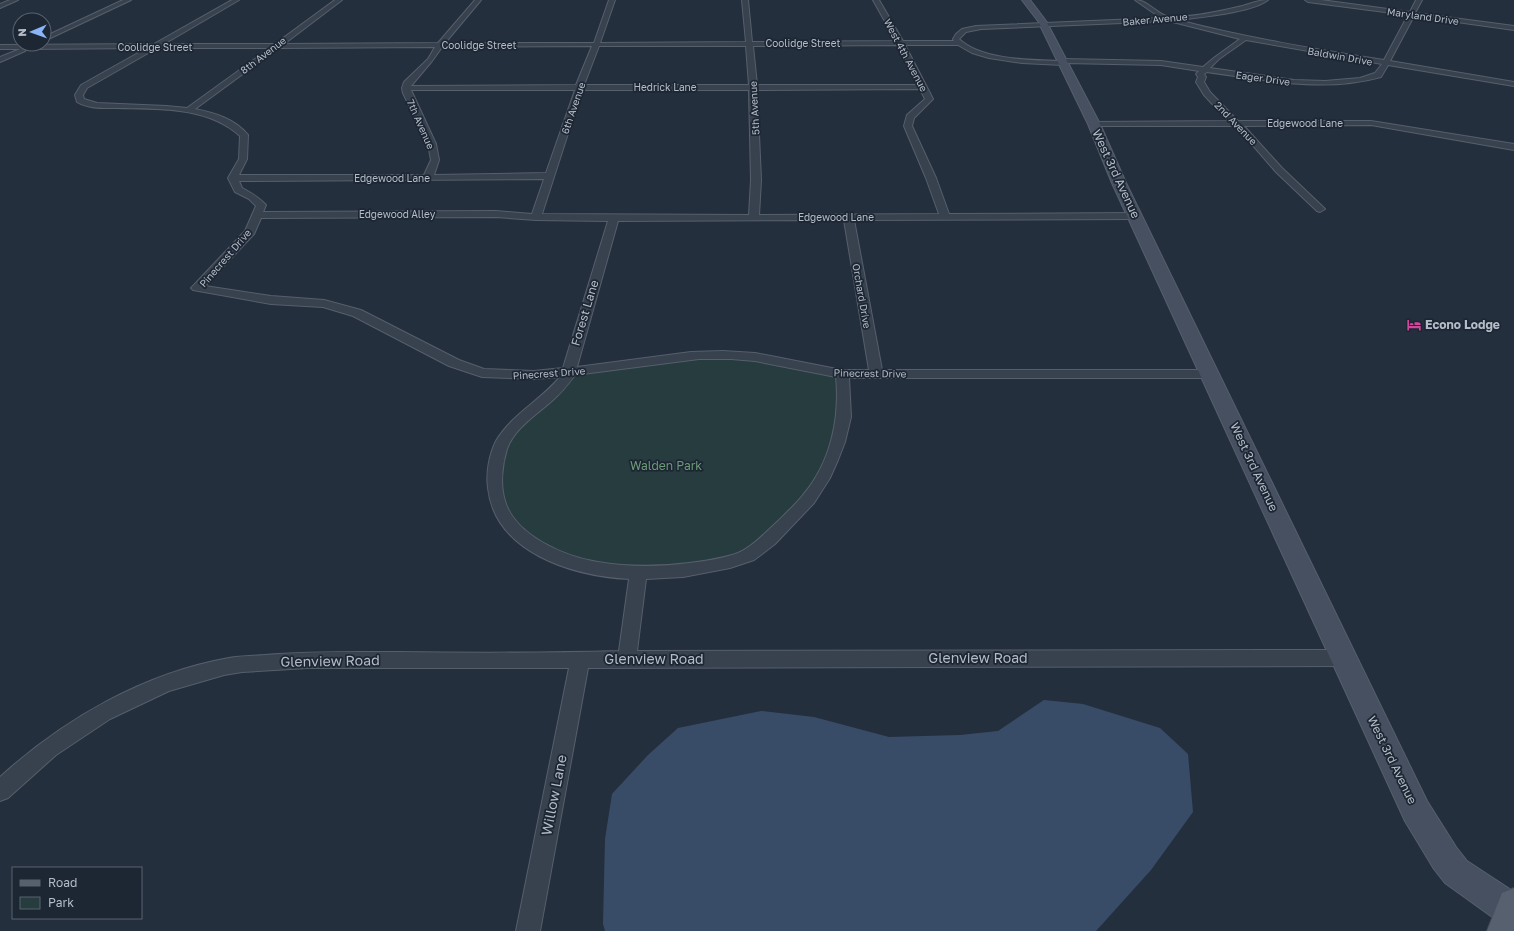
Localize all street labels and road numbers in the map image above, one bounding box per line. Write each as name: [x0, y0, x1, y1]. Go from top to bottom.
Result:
street label: Maryland Drive: [1386, 5, 1460, 27]
street label: Baker Avenue: [1122, 10, 1188, 28]
street label: West 4th Avenue: [882, 16, 930, 94]
street label: 8th Avenue: [238, 34, 288, 76]
street label: Coolidge Street: [766, 37, 840, 49]
street label: Coolidge Street: [442, 39, 516, 51]
street label: Coolidge Street: [118, 41, 192, 53]
street label: Baldwin Drive: [1307, 44, 1374, 68]
street label: Eager Drive: [1235, 68, 1291, 88]
street label: 6th Avenue: [559, 80, 588, 135]
street label: Hedrick Lane: [633, 81, 697, 93]
street label: 5th Avenue: [747, 81, 761, 135]
street label: 7th Avenue: [405, 97, 437, 151]
street label: 2nd Avenue: [1212, 99, 1260, 147]
street label: Edgewood Lane: [1267, 117, 1343, 129]
street label: West 3rd Avenue: [1089, 127, 1144, 221]
street label: Edgewood Lane: [354, 172, 430, 184]
street label: Edgewood Alley: [359, 208, 436, 220]
street label: Edgewood Lane: [798, 211, 874, 223]
street label: Pinecrest Drive: [197, 226, 254, 289]
street label: Orchard Drive: [850, 263, 874, 330]
street label: Forest Lane: [567, 278, 602, 348]
street label: Pinecrest Drive: [512, 364, 586, 382]
street label: Pinecrest Drive: [833, 366, 907, 380]
street label: West 3rd Avenue: [1227, 420, 1282, 514]
street label: Glenview Road: [928, 649, 1028, 666]
street label: Glenview Road: [604, 650, 704, 667]
street label: Glenview Road: [280, 651, 380, 670]
street label: West 3rd Avenue: [1365, 713, 1420, 806]
street label: Willow Lane: [537, 753, 570, 837]

